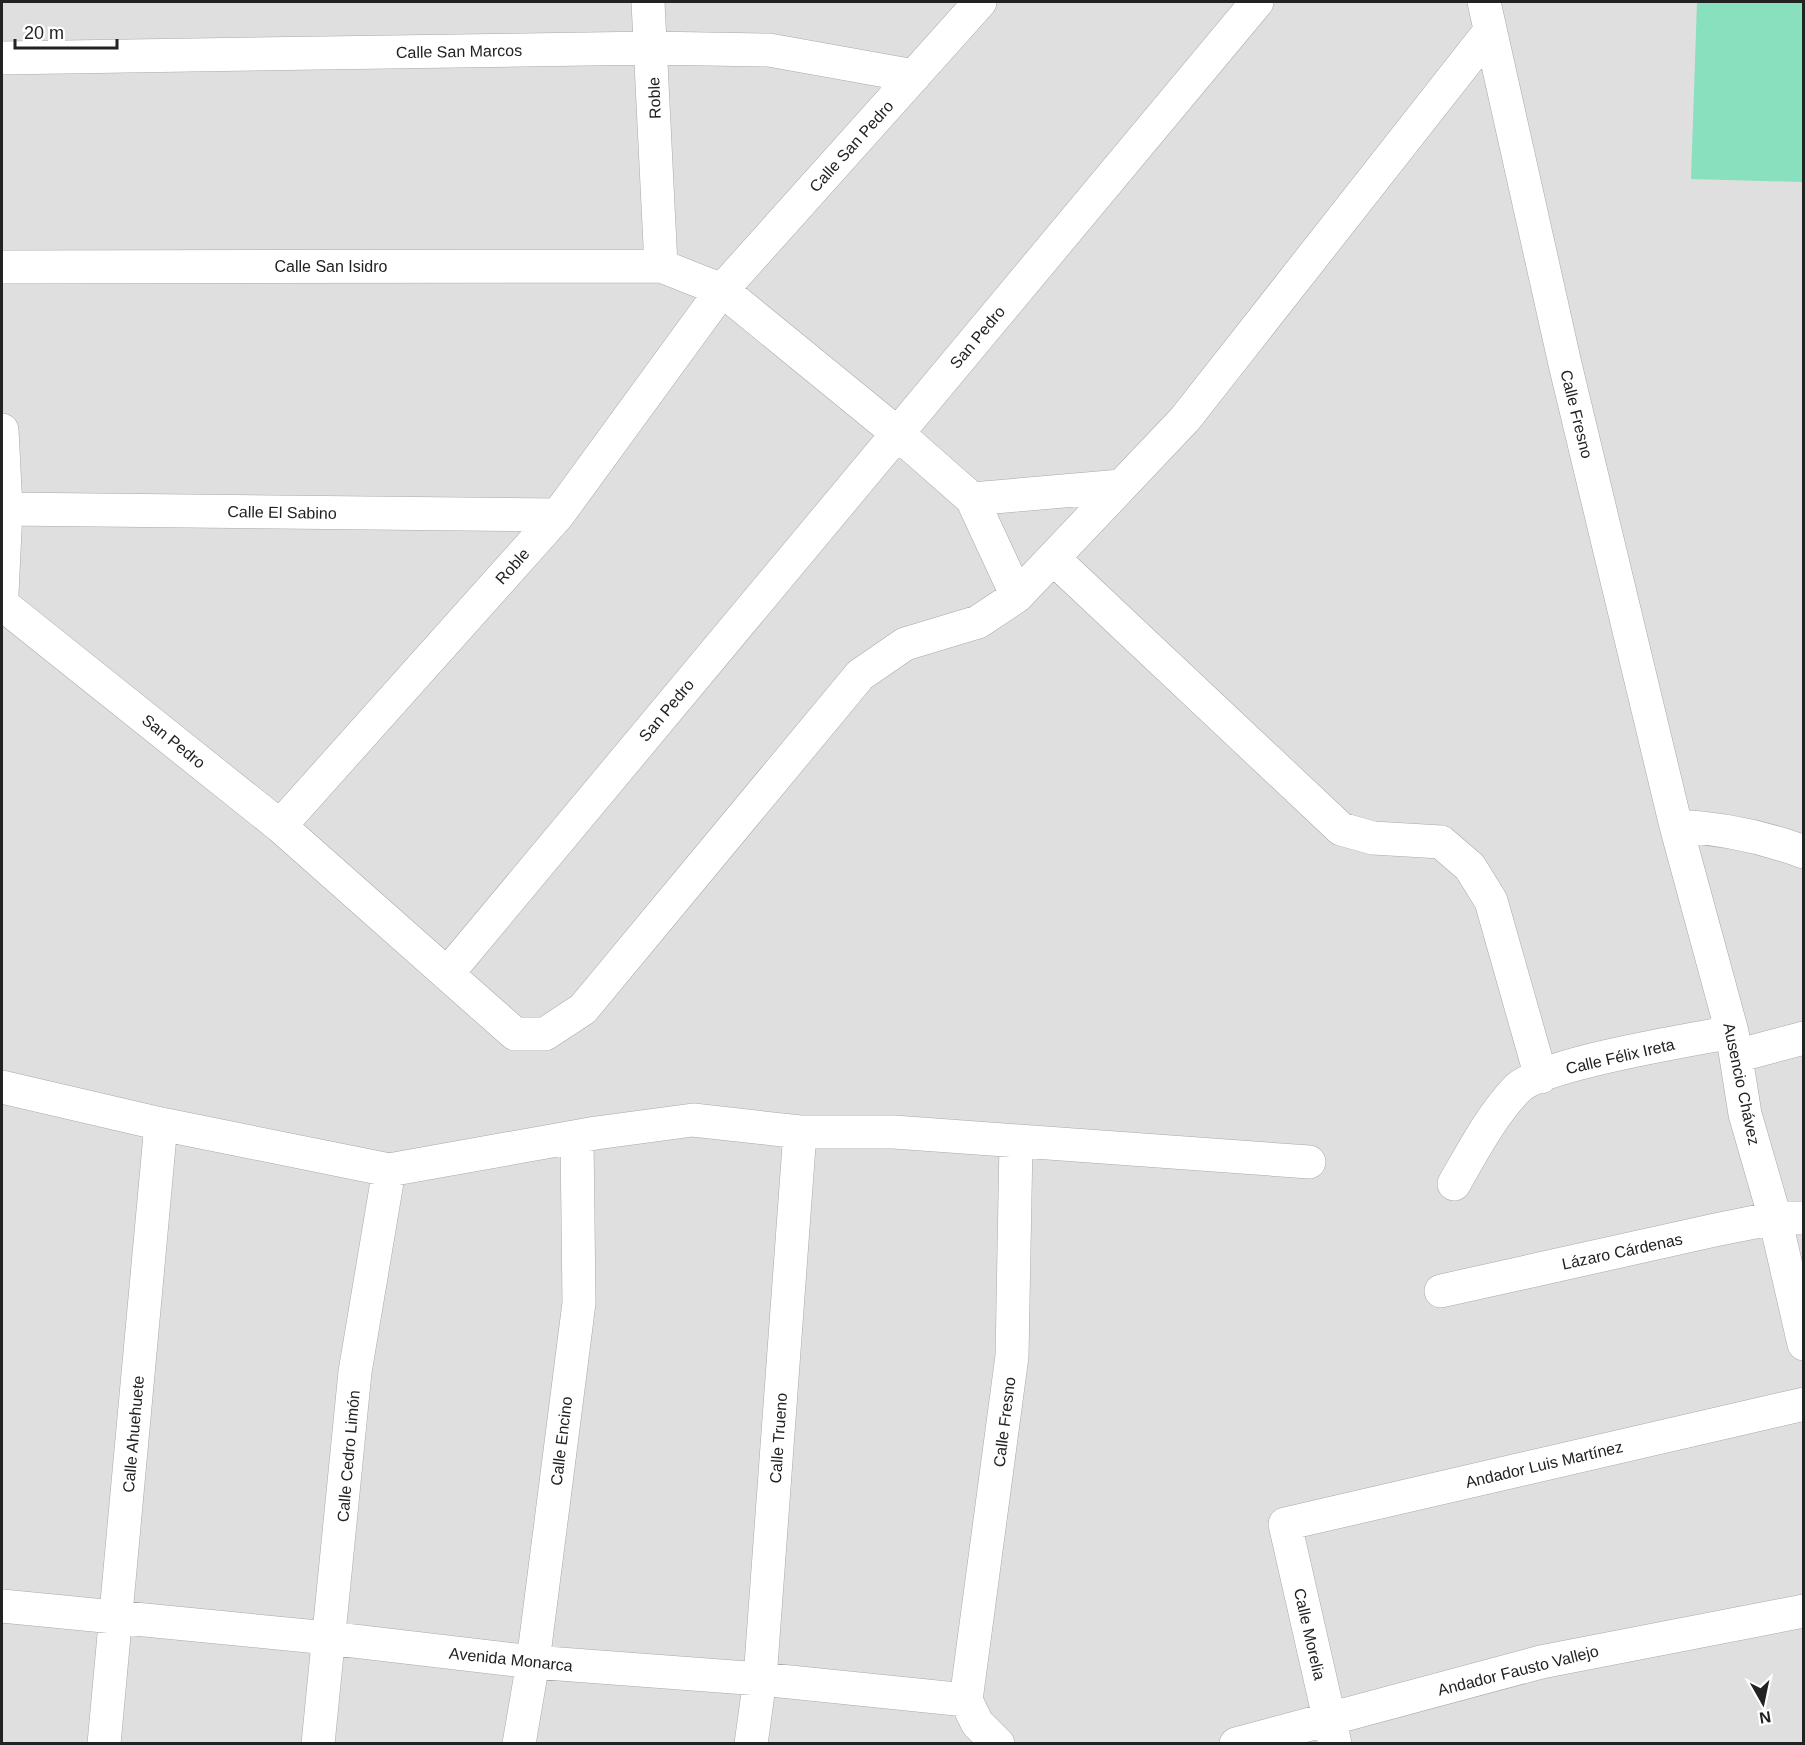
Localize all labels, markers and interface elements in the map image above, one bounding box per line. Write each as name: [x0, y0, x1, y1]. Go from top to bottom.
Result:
scale bar: [15, 12, 117, 50]
text: 20 m: [24, 23, 64, 43]
street label: Calle San Marcos: [396, 42, 522, 61]
street label: Roble: [645, 77, 664, 119]
street label: Calle San Pedro: [806, 97, 897, 195]
street label: Calle San Isidro: [275, 258, 388, 275]
street label: San Pedro: [947, 303, 1008, 372]
street label: Calle Fresno: [1557, 368, 1596, 460]
street label: Calle El Sabino: [227, 503, 337, 522]
street label: Roble: [492, 545, 533, 588]
street label: San Pedro: [636, 676, 697, 745]
street label: San Pedro: [139, 711, 208, 772]
street label: Ausencio Chávez: [1720, 1021, 1763, 1147]
street label: Calle Félix Ireta: [1564, 1036, 1676, 1077]
street label: Lázaro Cárdenas: [1560, 1230, 1684, 1273]
street label: Calle Ahuehuete: [120, 1375, 147, 1493]
street label: Calle Fresno: [991, 1376, 1018, 1468]
street label: Calle Cedro Limón: [334, 1389, 363, 1523]
street label: Calle Trueno: [767, 1392, 790, 1484]
street label: Calle Encino: [548, 1395, 575, 1487]
street label: Andador Luis Martínez: [1464, 1438, 1624, 1491]
street label: Calle Morelia: [1291, 1587, 1328, 1682]
street label: Andador Fausto Vallejo: [1436, 1642, 1600, 1699]
street label: Avenida Monarca: [448, 1645, 574, 1674]
north arrow: [1733, 1673, 1793, 1733]
text: N: [1758, 1708, 1772, 1727]

